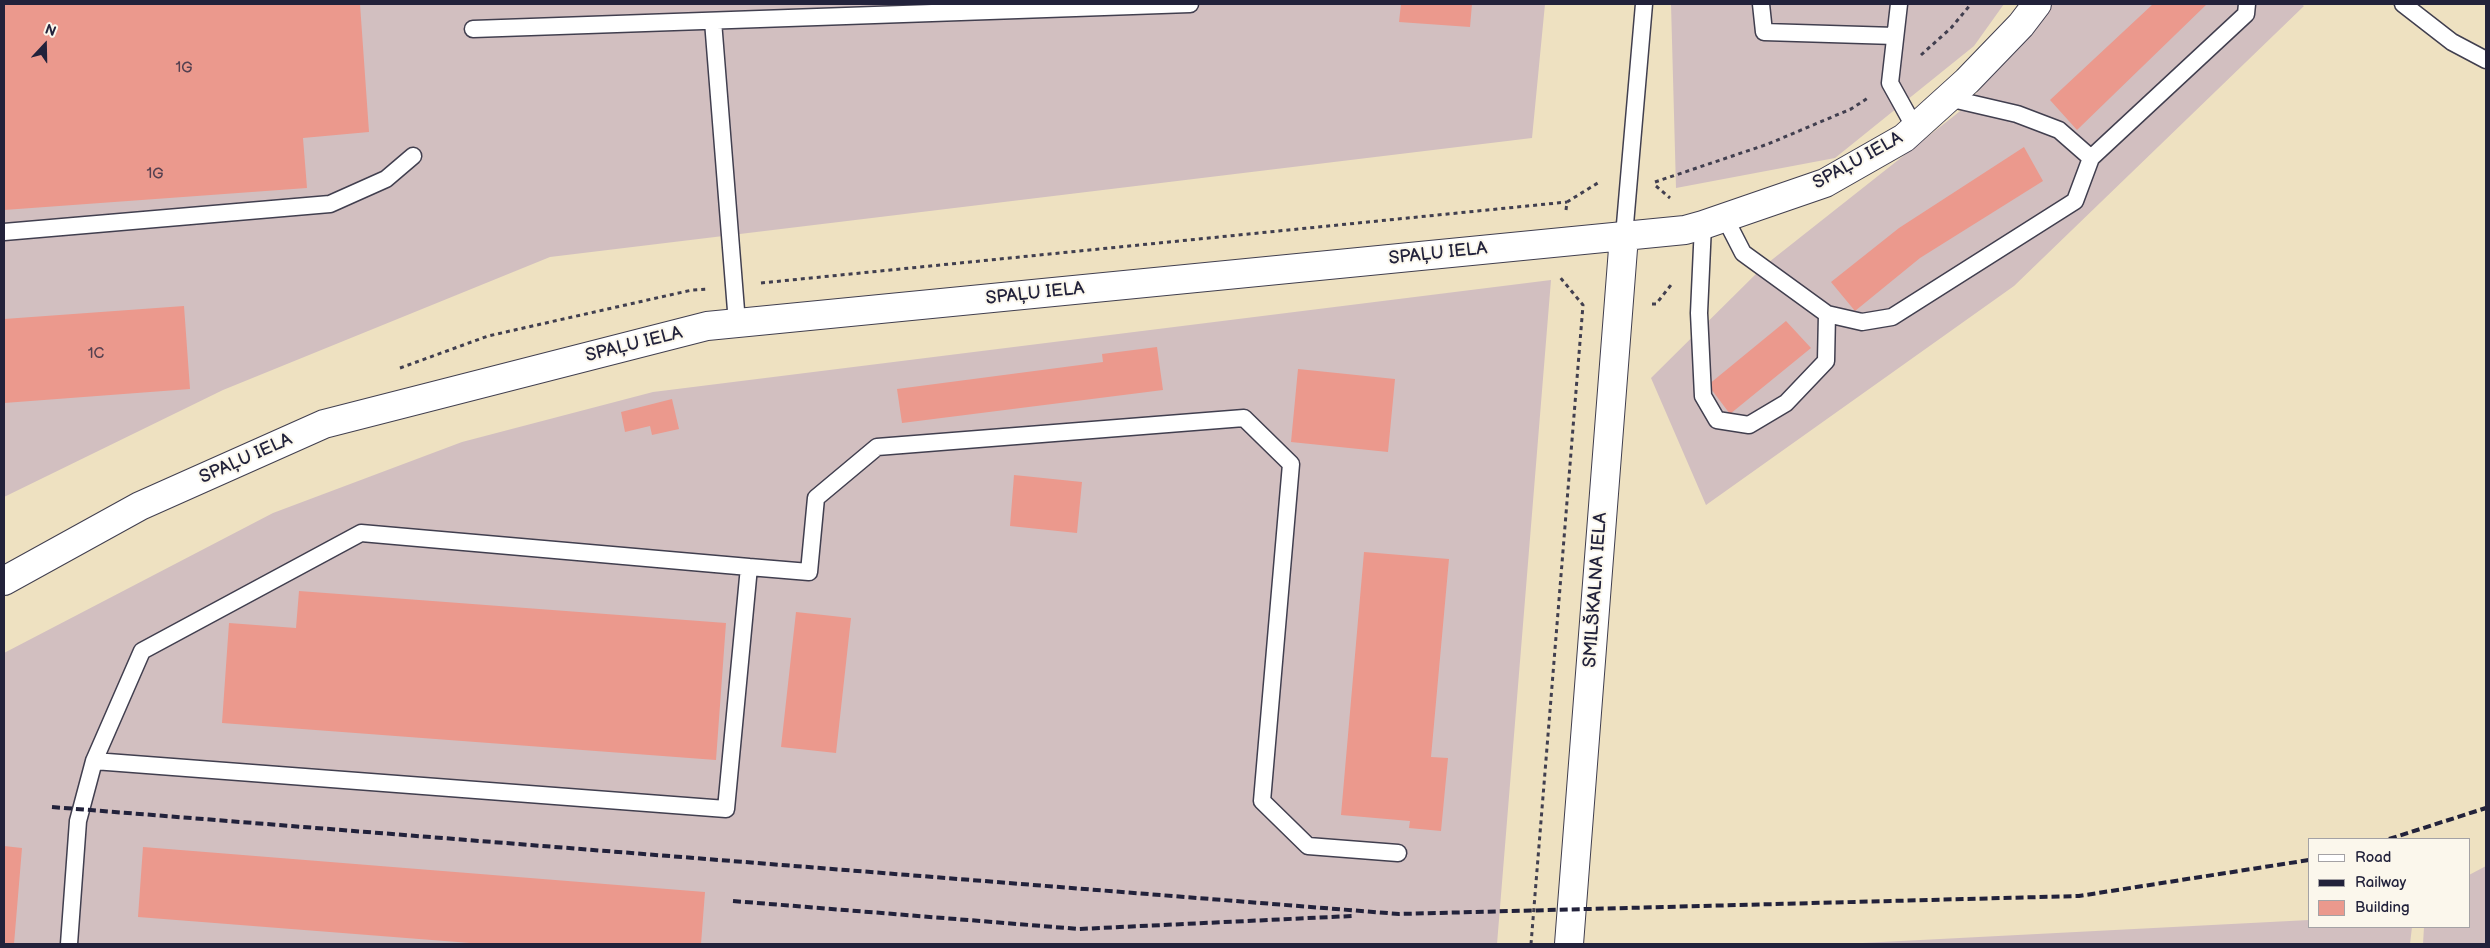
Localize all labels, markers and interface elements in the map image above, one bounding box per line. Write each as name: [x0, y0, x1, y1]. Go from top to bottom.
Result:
north arrow: [20, 20, 70, 70]
text: N: [43, 21, 59, 40]
house number: 1G: [175, 59, 193, 77]
street label: SPAĻU IELA: [1809, 128, 1907, 194]
house number: 1G: [146, 165, 164, 183]
street label: SPAĻU IELA: [1388, 238, 1488, 270]
street label: SPAĻU IELA: [985, 278, 1085, 310]
street label: SPAĻU IELA: [583, 323, 685, 367]
house number: 1C: [88, 345, 104, 363]
street label: SPAĻU IELA: [196, 429, 296, 489]
street label: SMILŠKALNA IELA: [1580, 512, 1612, 668]
legend: [2308, 838, 2470, 928]
text: Road: [2355, 848, 2391, 867]
text: Railway: [2355, 873, 2406, 892]
text: Building: [2355, 898, 2410, 917]

